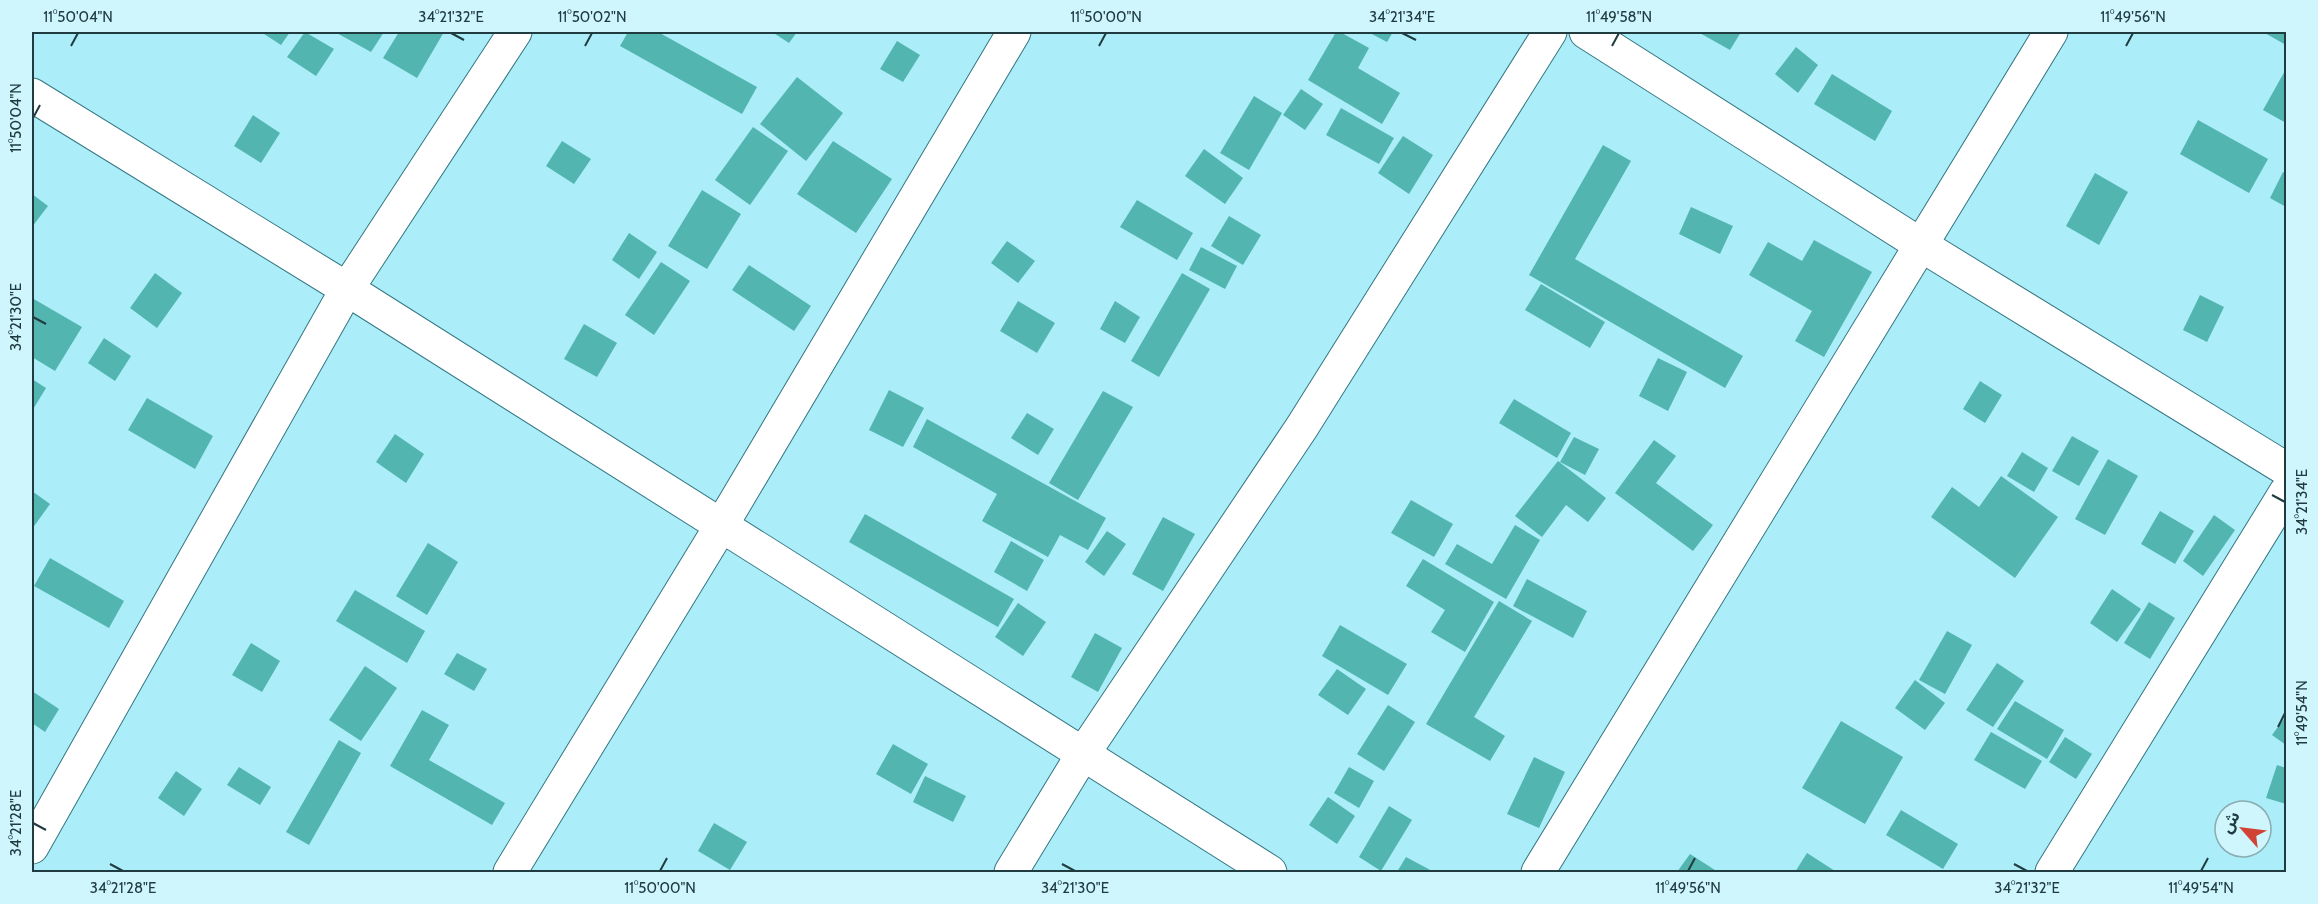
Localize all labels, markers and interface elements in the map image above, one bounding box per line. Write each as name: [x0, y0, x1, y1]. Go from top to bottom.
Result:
text: 11°50'04"N: [43, 8, 113, 26]
text: 34°21'32"E: [418, 8, 484, 26]
text: 11°50'02"N: [557, 8, 627, 26]
text: 11°50'00"N: [1070, 8, 1142, 26]
text: 34°21'34"E: [1369, 8, 1435, 26]
text: 11°49'58"N: [1586, 8, 1652, 26]
text: 11°49'56"N: [2100, 8, 2166, 26]
text: 11°50'04"N: [7, 83, 25, 153]
text: 34°21'30"E: [7, 283, 25, 351]
text: 34°21'34"E: [2293, 469, 2311, 535]
text: 11°49'54"N: [2293, 680, 2311, 746]
text: 34°21'28"E: [7, 790, 25, 856]
north arrow: [2213, 799, 2273, 859]
text: ش: [2217, 808, 2244, 836]
text: 34°21'28"E: [90, 879, 156, 897]
text: 11°50'00"N: [624, 879, 696, 897]
text: 34°21'30"E: [1041, 879, 1109, 897]
text: 11°49'56"N: [1655, 879, 1721, 897]
text: 34°21'32"E: [1994, 879, 2060, 897]
text: 11°49'54"N: [2168, 879, 2234, 897]

